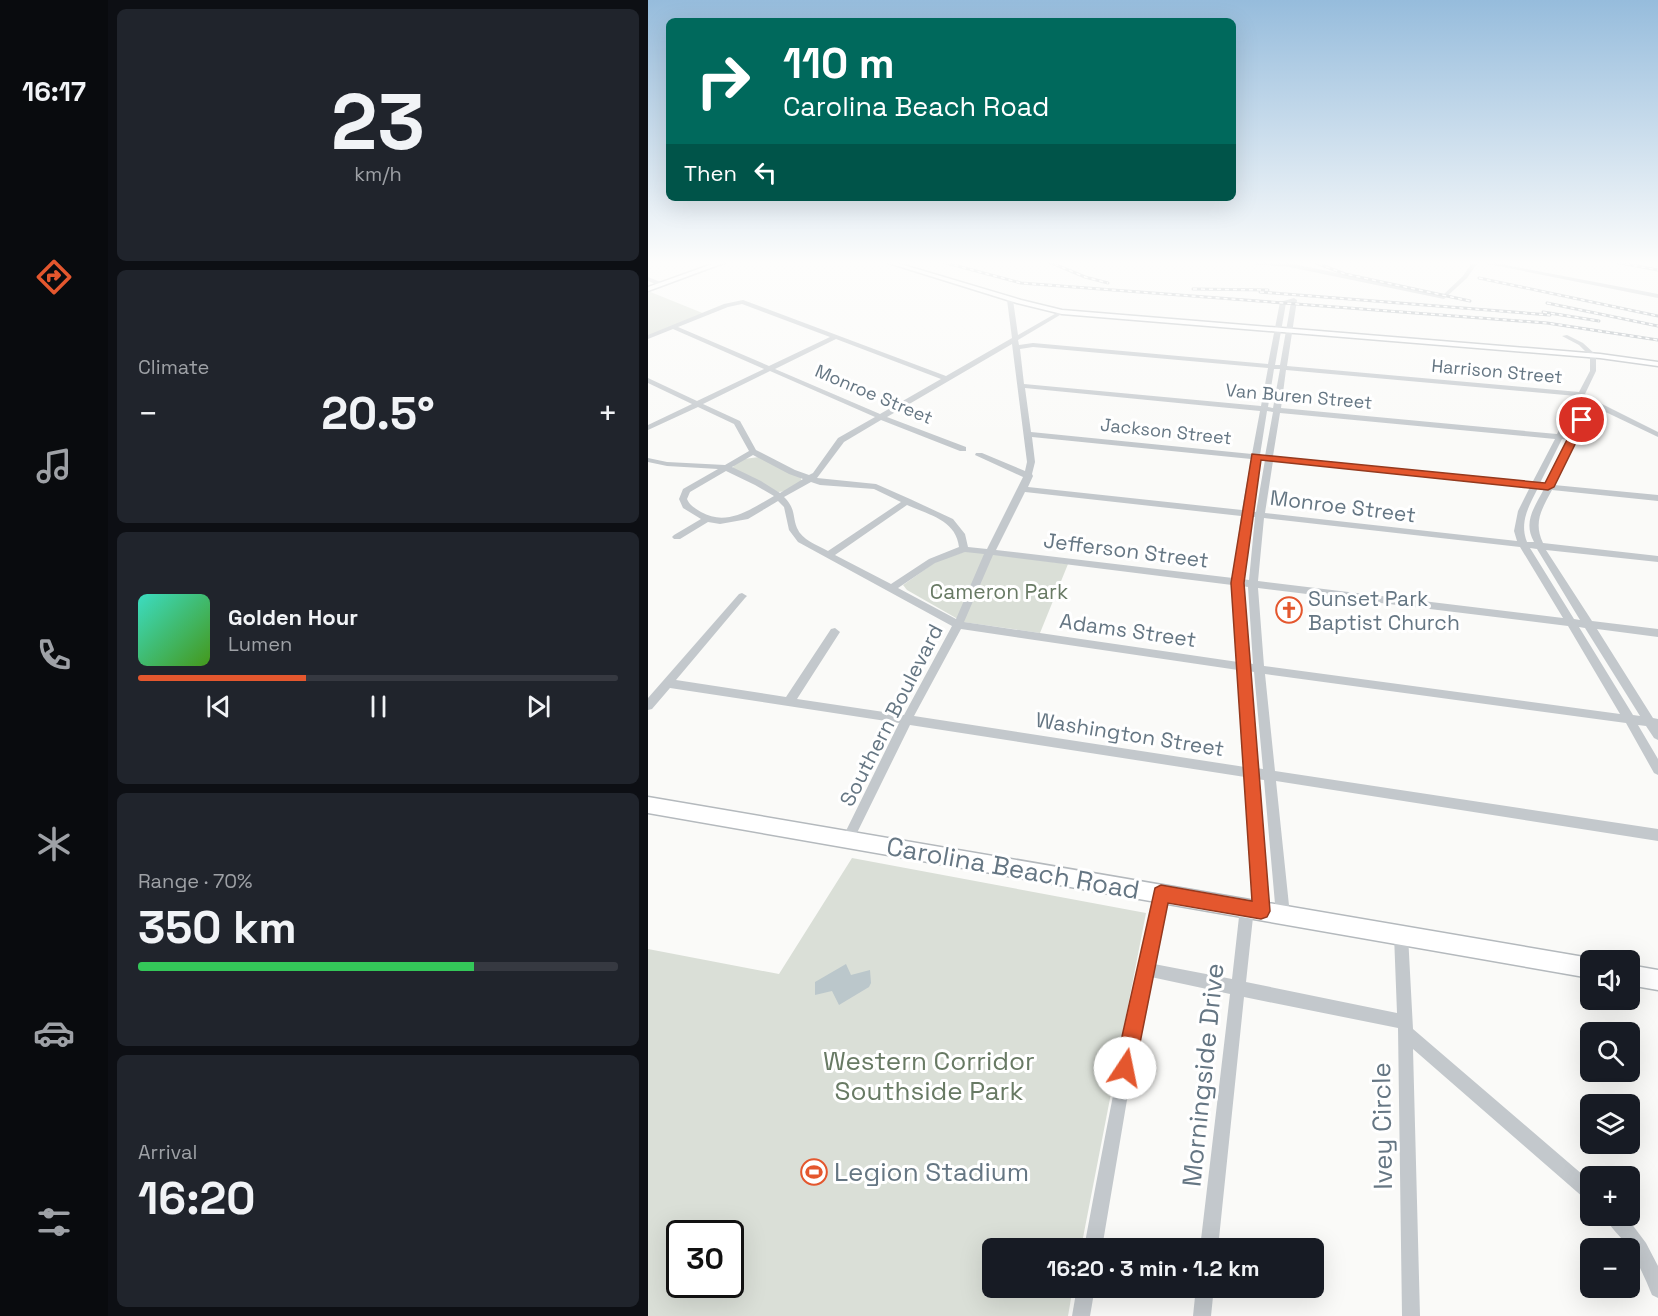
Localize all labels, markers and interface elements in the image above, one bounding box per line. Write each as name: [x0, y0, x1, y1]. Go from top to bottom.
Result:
text: 110 m: [783, 37, 895, 90]
icon: right: [684, 42, 762, 120]
text: 23: [331, 72, 425, 172]
text: 16:17: [22, 74, 86, 109]
text: Carolina Beach Road: [783, 89, 1049, 124]
icon: left: [749, 156, 782, 189]
text: Then: [684, 159, 737, 187]
text: km/h: [354, 161, 402, 187]
icon: directions: [33, 256, 75, 298]
text: Climate: [138, 354, 209, 380]
street label: Harrison Street: [1431, 354, 1563, 388]
street label: Monroe Street: [812, 359, 936, 429]
street label: Van Buren Street: [1225, 378, 1373, 414]
text: 20.5°: [321, 385, 435, 442]
text: −: [138, 393, 158, 435]
text: +: [598, 393, 618, 435]
pin: [1556, 394, 1607, 445]
icon: arrive: [1565, 403, 1598, 436]
street label: Jackson Street: [1099, 413, 1233, 449]
icon: music: [33, 445, 75, 487]
street label: Monroe Street: [1269, 484, 1417, 528]
street label: Jefferson Street: [1042, 526, 1210, 574]
park label: Cameron Park: [930, 578, 1068, 605]
place label: Sunset Park Baptist Church: [1308, 585, 1460, 636]
church icon: Sunset Park Baptist Church: [1274, 595, 1304, 625]
text: Golden Hour: [228, 603, 358, 631]
street label: Adams Street: [1058, 607, 1198, 653]
street label: Southern Boulevard: [833, 619, 949, 811]
text: Lumen: [228, 631, 292, 657]
icon: phone: [33, 634, 75, 676]
icon: previous: [202, 690, 235, 723]
icon: pause: [362, 690, 395, 723]
icon: next: [522, 690, 555, 723]
street label: Washington Street: [1034, 706, 1226, 762]
icon: climate: [33, 823, 75, 865]
street label: Carolina Beach Road: [884, 829, 1142, 907]
text: Range · 70%: [138, 868, 252, 894]
text: 350 km: [138, 899, 297, 956]
map controls: [1580, 950, 1640, 1298]
button: sound: [1580, 950, 1640, 1010]
street label: Morningside Drive: [1174, 962, 1232, 1188]
icon: car: [33, 1012, 75, 1054]
button: search: [1580, 1022, 1640, 1082]
position arrow: [1093, 1036, 1157, 1100]
park label: Western Corridor Southside Park: [823, 1044, 1035, 1108]
street label: Ivey Circle: [1364, 1062, 1400, 1190]
button: layers: [1580, 1094, 1640, 1154]
text: Arrival: [138, 1139, 197, 1165]
place label: Legion Stadium: [834, 1155, 1029, 1189]
sports icon: Legion Stadium: [799, 1157, 829, 1187]
button: +: [1580, 1166, 1640, 1226]
text: 16:20: [138, 1170, 255, 1227]
icon: filters: [33, 1201, 75, 1243]
speed limit sign: 30: [666, 1220, 744, 1298]
button: −: [1580, 1238, 1640, 1298]
text: 16:20 · 3 min · 1.2 km: [1047, 1254, 1259, 1282]

